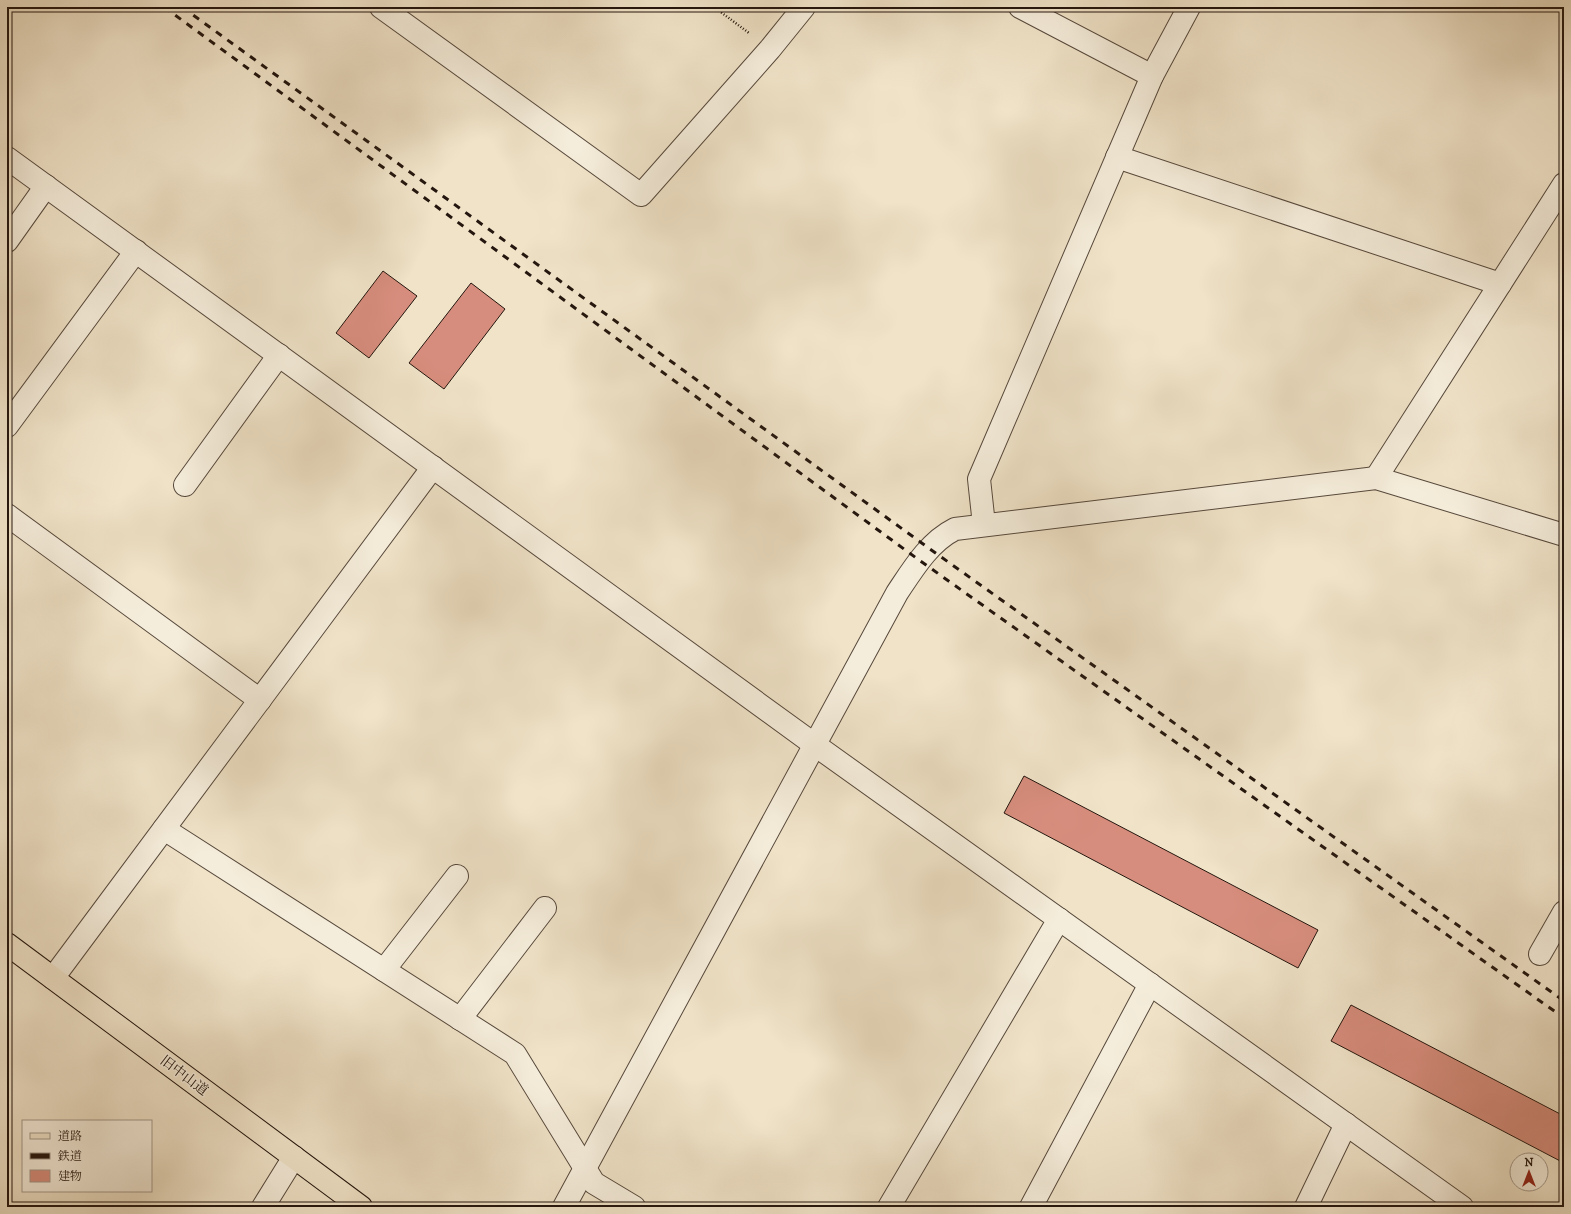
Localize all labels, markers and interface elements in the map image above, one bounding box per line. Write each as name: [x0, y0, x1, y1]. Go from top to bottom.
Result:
street label: 旧中山道: [156, 1052, 212, 1100]
legend: [22, 1120, 152, 1192]
text: 道路: [58, 1129, 82, 1144]
text: 鉄道: [57, 1149, 82, 1164]
north arrow: [1509, 1152, 1549, 1192]
text: N: [1524, 1156, 1534, 1170]
text: 建物: [58, 1169, 82, 1184]

